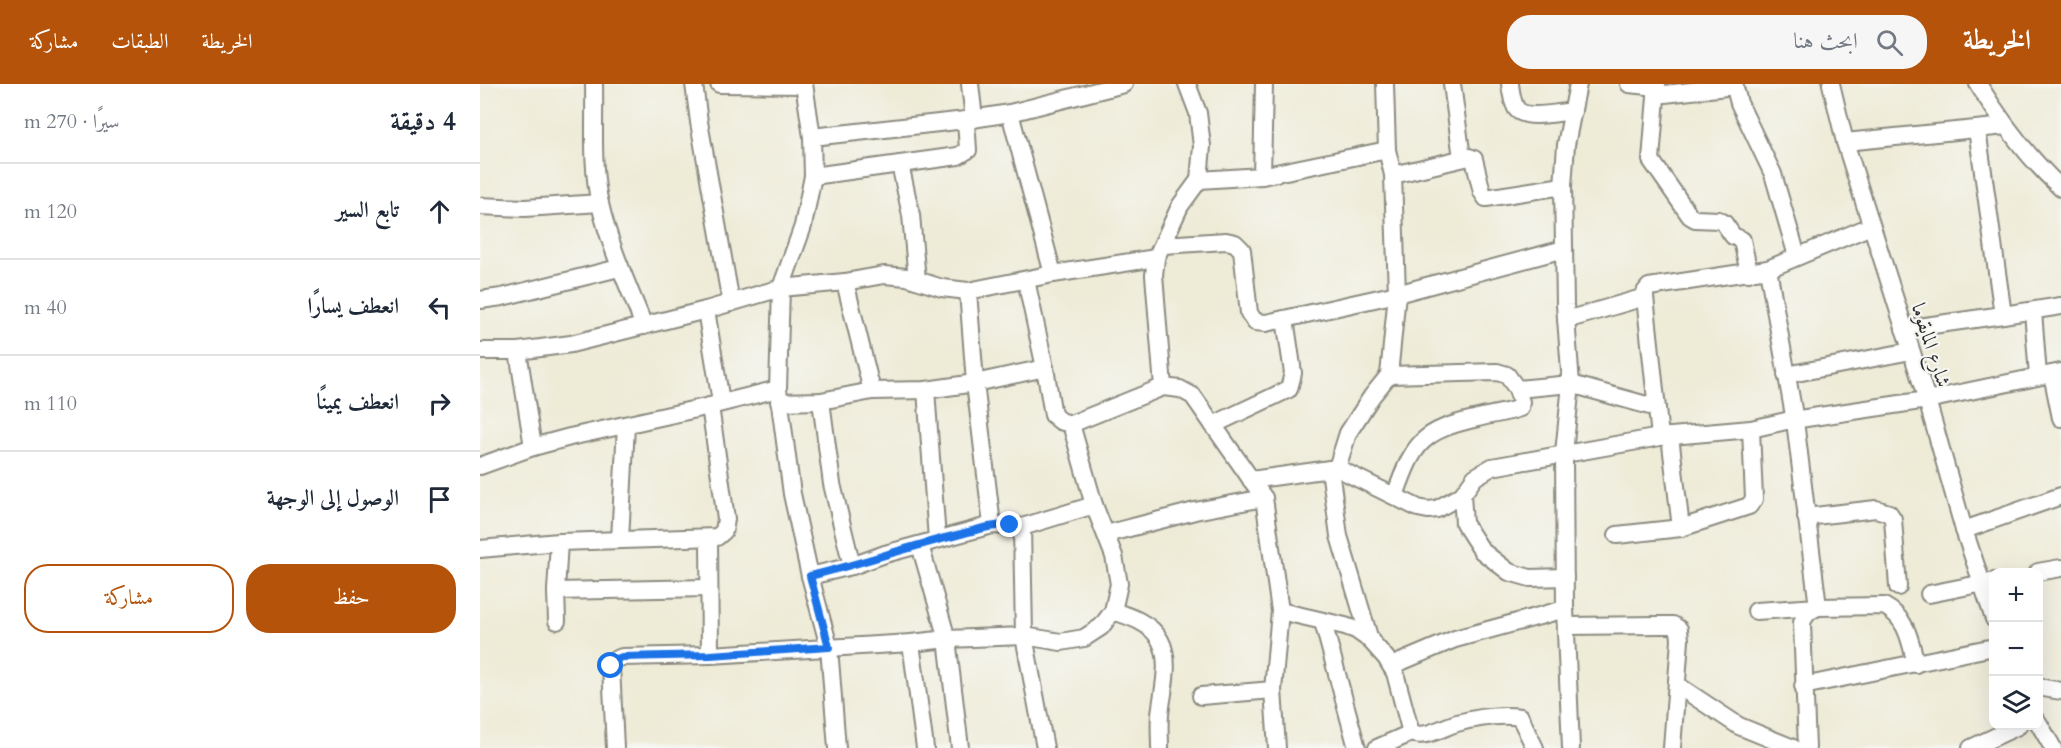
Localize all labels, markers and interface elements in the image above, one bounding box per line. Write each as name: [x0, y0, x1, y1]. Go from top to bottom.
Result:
search box: [1507, 15, 1927, 69]
text: الخريطة: [1963, 21, 2031, 59]
text: ابحث هنا: [1793, 26, 1858, 56]
icon: search: [1873, 26, 1906, 59]
text: مشاركة: [30, 27, 78, 56]
text: الطبقات: [111, 27, 168, 56]
text: الخريطة: [201, 27, 253, 56]
text: 4 دقيقة: [390, 104, 456, 139]
text: سيرًا · 270 m: [24, 108, 120, 135]
text: تابع السير: [336, 195, 399, 225]
icon: ahead: [423, 195, 456, 228]
text: 120 m: [24, 198, 77, 225]
text: انعطف يسارًا: [308, 291, 399, 321]
icon: left: [423, 291, 456, 324]
text: 40 m: [24, 294, 67, 321]
street label: شارع المايقوما: [1901, 300, 1957, 392]
text: انعطف يمينًا: [316, 387, 399, 417]
icon: right: [423, 387, 456, 420]
text: 110 m: [24, 390, 77, 417]
text: الوصول إلى الوجهة: [267, 483, 399, 513]
icon: arrive: [423, 483, 456, 516]
route end: [996, 511, 1022, 537]
button: مشاركة: [24, 564, 234, 633]
button: حفظ: [246, 564, 456, 633]
map controls: [1989, 568, 2043, 730]
button: +: [1989, 568, 2043, 622]
button: −: [1989, 622, 2043, 676]
route start: [597, 652, 623, 678]
button: layers: [1989, 676, 2043, 730]

